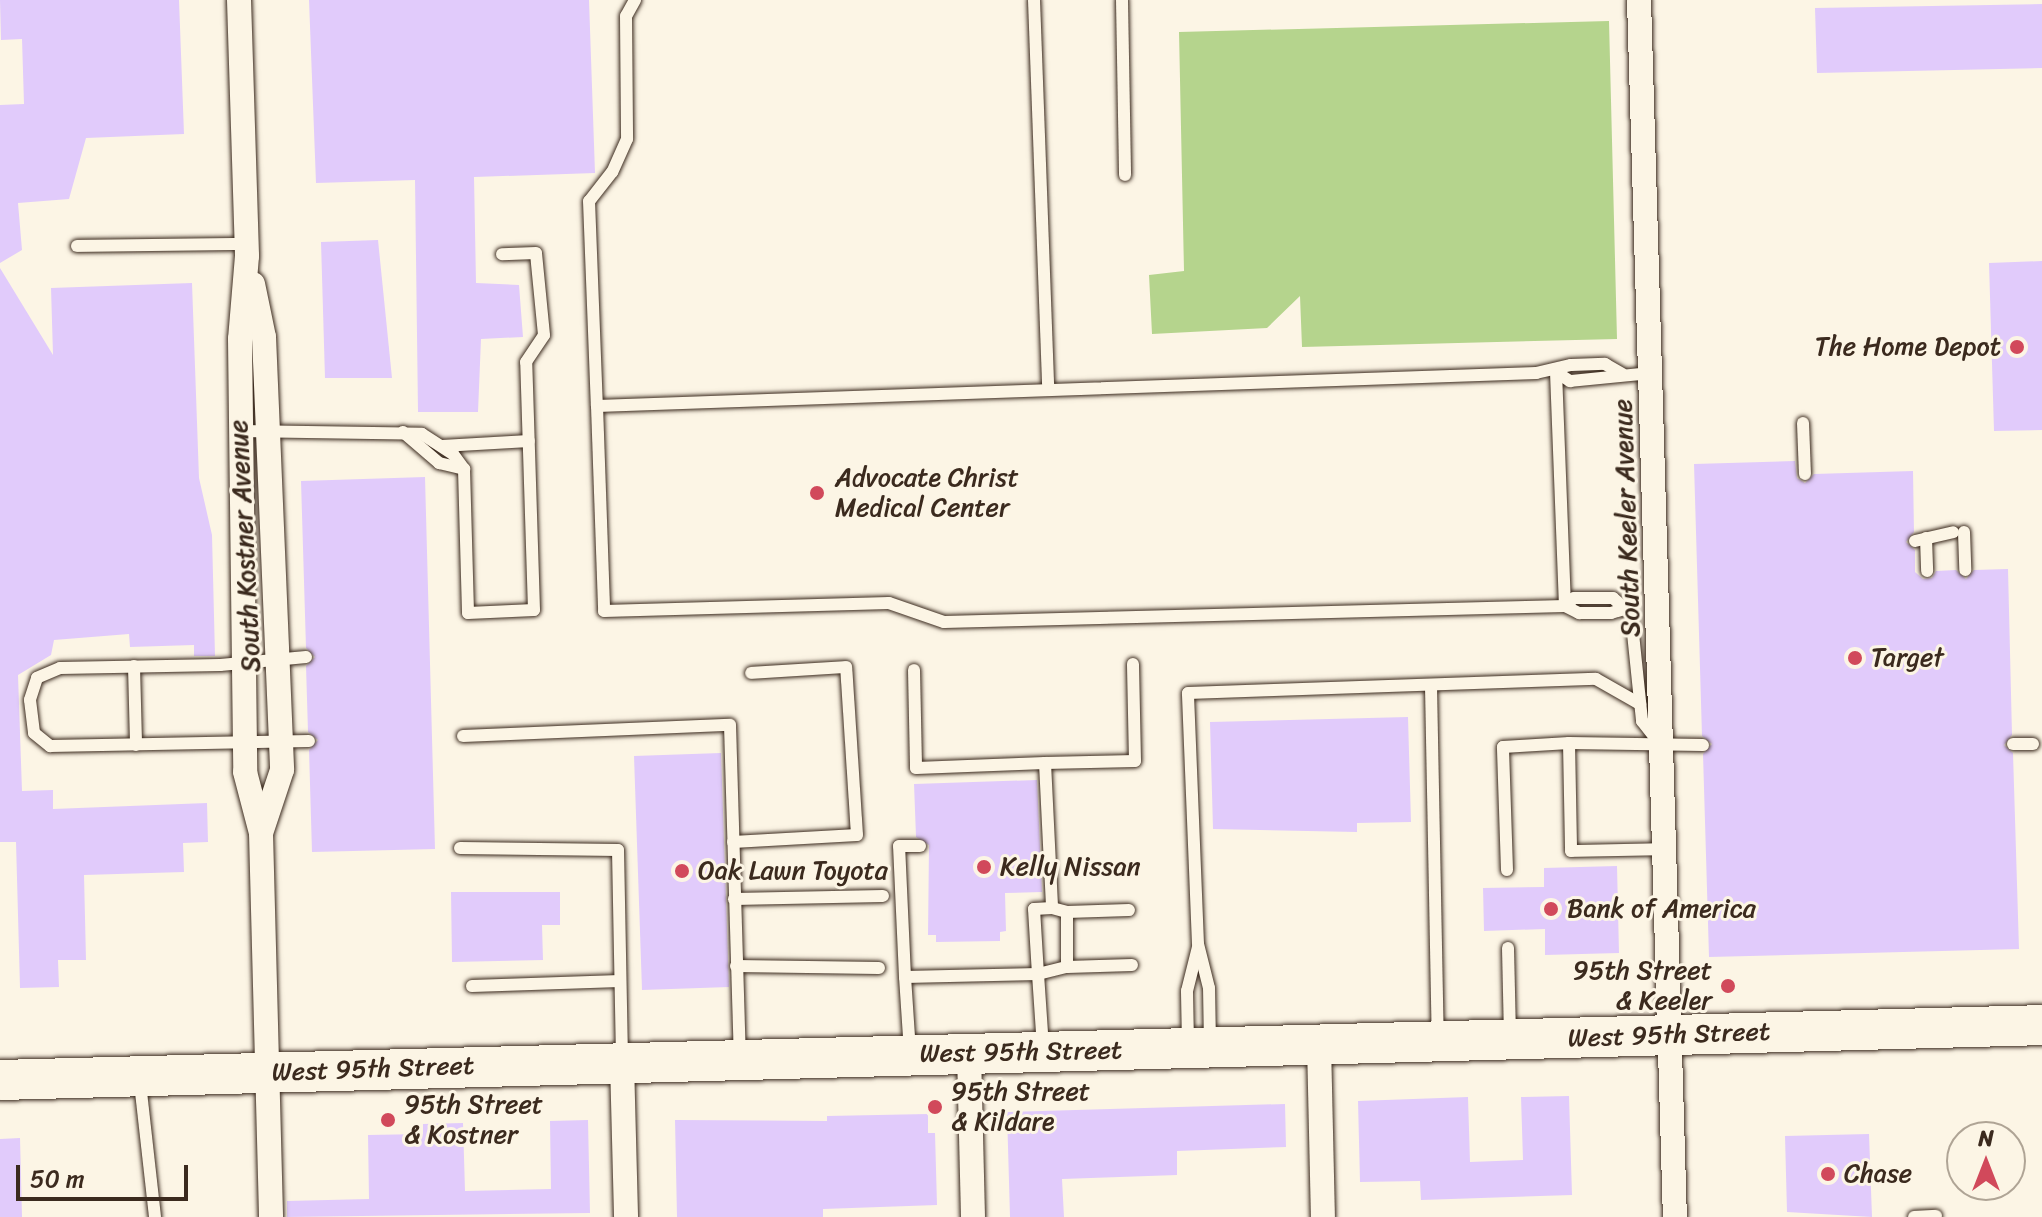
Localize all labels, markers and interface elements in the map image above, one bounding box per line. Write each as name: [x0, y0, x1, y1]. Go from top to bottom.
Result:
place label: The Home Depot: [1814, 331, 2001, 363]
marker: The Home Depot: [2008, 338, 2026, 356]
street label: South Keeler Avenue: [1607, 398, 1647, 638]
street label: South Kostner Avenue: [223, 418, 267, 674]
place label: Advocate Christ Medical Center: [835, 462, 1017, 524]
marker: Advocate Christ Medical Center: [806, 482, 828, 504]
place label: Target: [1871, 642, 1944, 674]
marker: Target: [1846, 649, 1864, 667]
place label: Kelly Nissan: [1000, 851, 1140, 883]
place label: Oak Lawn Toyota: [698, 855, 889, 887]
marker: Kelly Nissan: [975, 858, 993, 876]
marker: Oak Lawn Toyota: [673, 862, 691, 880]
place label: Bank of America: [1567, 893, 1757, 925]
marker: Bank of America: [1542, 900, 1560, 918]
place label: 95th Street & Keeler: [1573, 955, 1712, 1016]
marker: 95th Street & Keeler: [1719, 977, 1737, 995]
street label: West 95th Street: [1567, 1016, 1771, 1054]
street label: West 95th Street: [919, 1035, 1123, 1069]
street label: West 95th Street: [271, 1050, 475, 1088]
place label: 95th Street & Kildare: [951, 1076, 1090, 1138]
place label: 95th Street & Kostner: [404, 1089, 543, 1150]
marker: 95th Street & Kildare: [926, 1098, 944, 1116]
marker: 95th Street & Kostner: [379, 1111, 397, 1129]
text: N: [1978, 1119, 1994, 1158]
north arrow: [1946, 1121, 2026, 1201]
scale bar: [20, 1149, 192, 1199]
text: 50 m: [30, 1158, 85, 1200]
place label: Chase: [1844, 1158, 1912, 1190]
marker: Chase: [1819, 1165, 1837, 1183]

